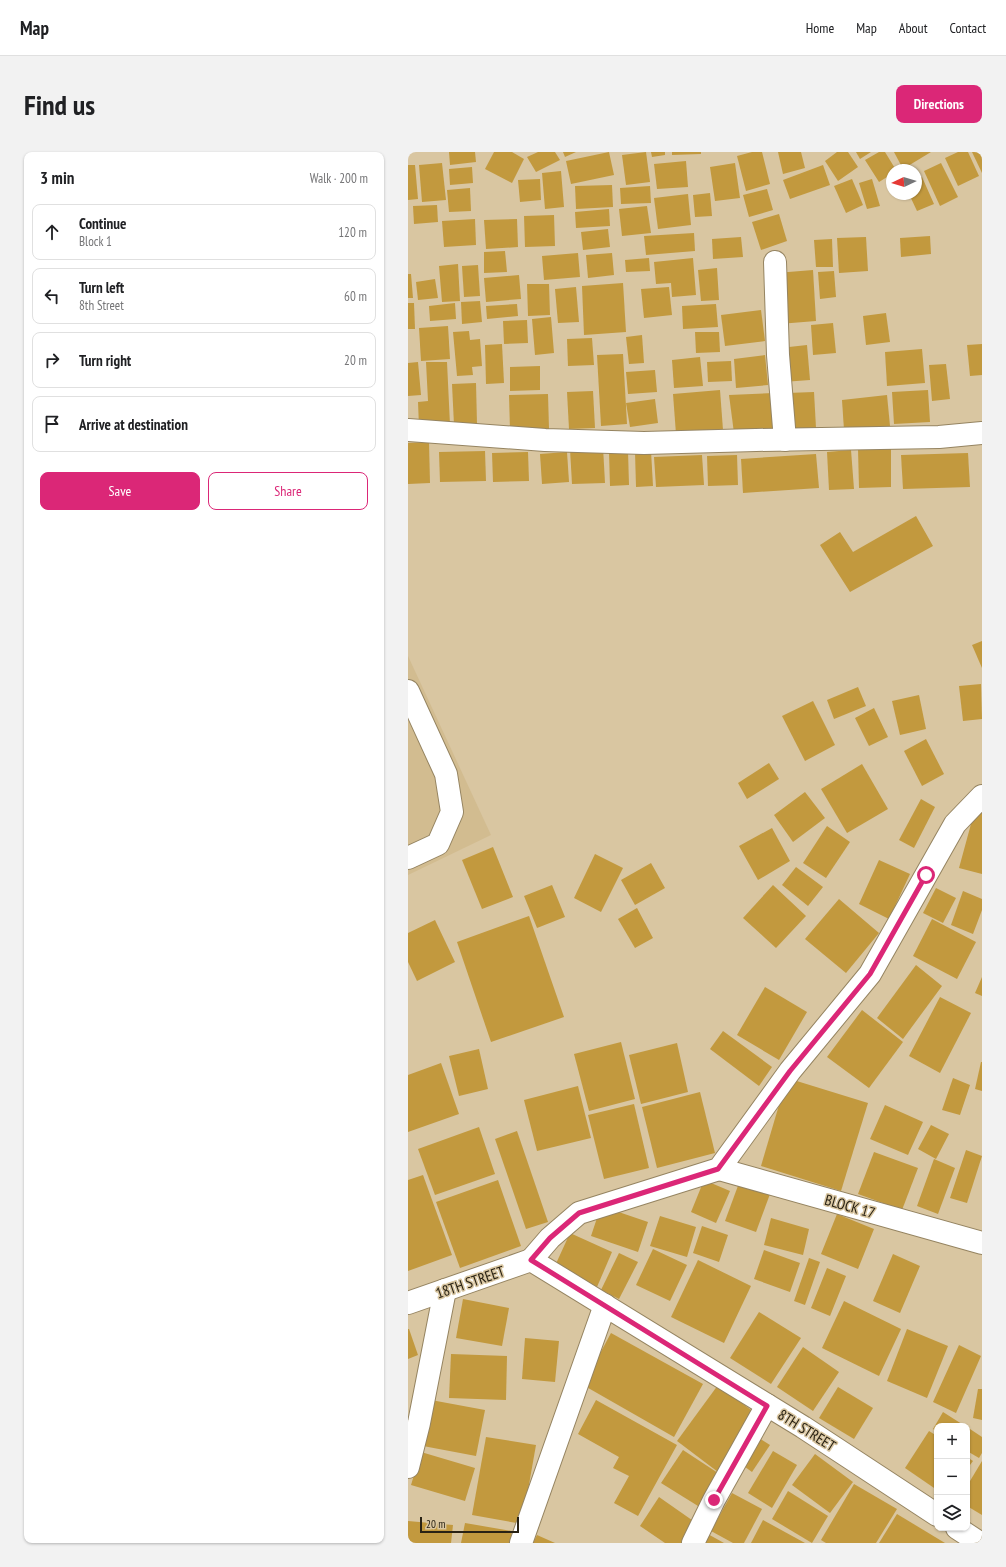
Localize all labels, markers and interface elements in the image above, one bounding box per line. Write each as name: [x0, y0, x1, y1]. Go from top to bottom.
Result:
text: Map: [20, 16, 49, 40]
text: Home: [806, 19, 834, 37]
text: Map: [856, 19, 877, 37]
text: About: [899, 19, 928, 37]
text: Contact: [950, 19, 986, 37]
button: Directions: [896, 85, 982, 123]
text: Find us: [24, 86, 95, 123]
north arrow: [886, 164, 922, 200]
text: 3 min: [40, 167, 74, 189]
text: Walk · 200 m: [310, 170, 368, 187]
text: Continue: [79, 214, 126, 233]
icon: ahead: [41, 221, 63, 243]
text: 120 m: [338, 224, 367, 241]
text: Block 1: [79, 233, 112, 250]
text: Turn left: [79, 278, 124, 297]
icon: left: [41, 285, 63, 307]
text: 60 m: [344, 288, 367, 305]
text: 8th Street: [79, 297, 124, 314]
icon: right: [41, 349, 63, 371]
text: Turn right: [79, 351, 131, 370]
text: 20 m: [344, 352, 367, 369]
icon: arrive: [41, 413, 63, 435]
text: Arrive at destination: [79, 415, 188, 434]
button: Save: [40, 472, 200, 510]
button: Share: [208, 472, 368, 510]
route start: [917, 866, 935, 884]
street label: BLOCK 17: [823, 1190, 877, 1222]
street label: 18TH STREET: [433, 1261, 507, 1303]
street label: 8TH STREET: [775, 1405, 840, 1455]
map controls: [934, 1423, 970, 1531]
button: +: [934, 1423, 970, 1459]
button: −: [934, 1459, 970, 1495]
route end: [705, 1491, 723, 1509]
button: layers: [934, 1495, 970, 1531]
scale bar: [420, 1515, 519, 1534]
text: 20 m: [426, 1517, 445, 1531]

